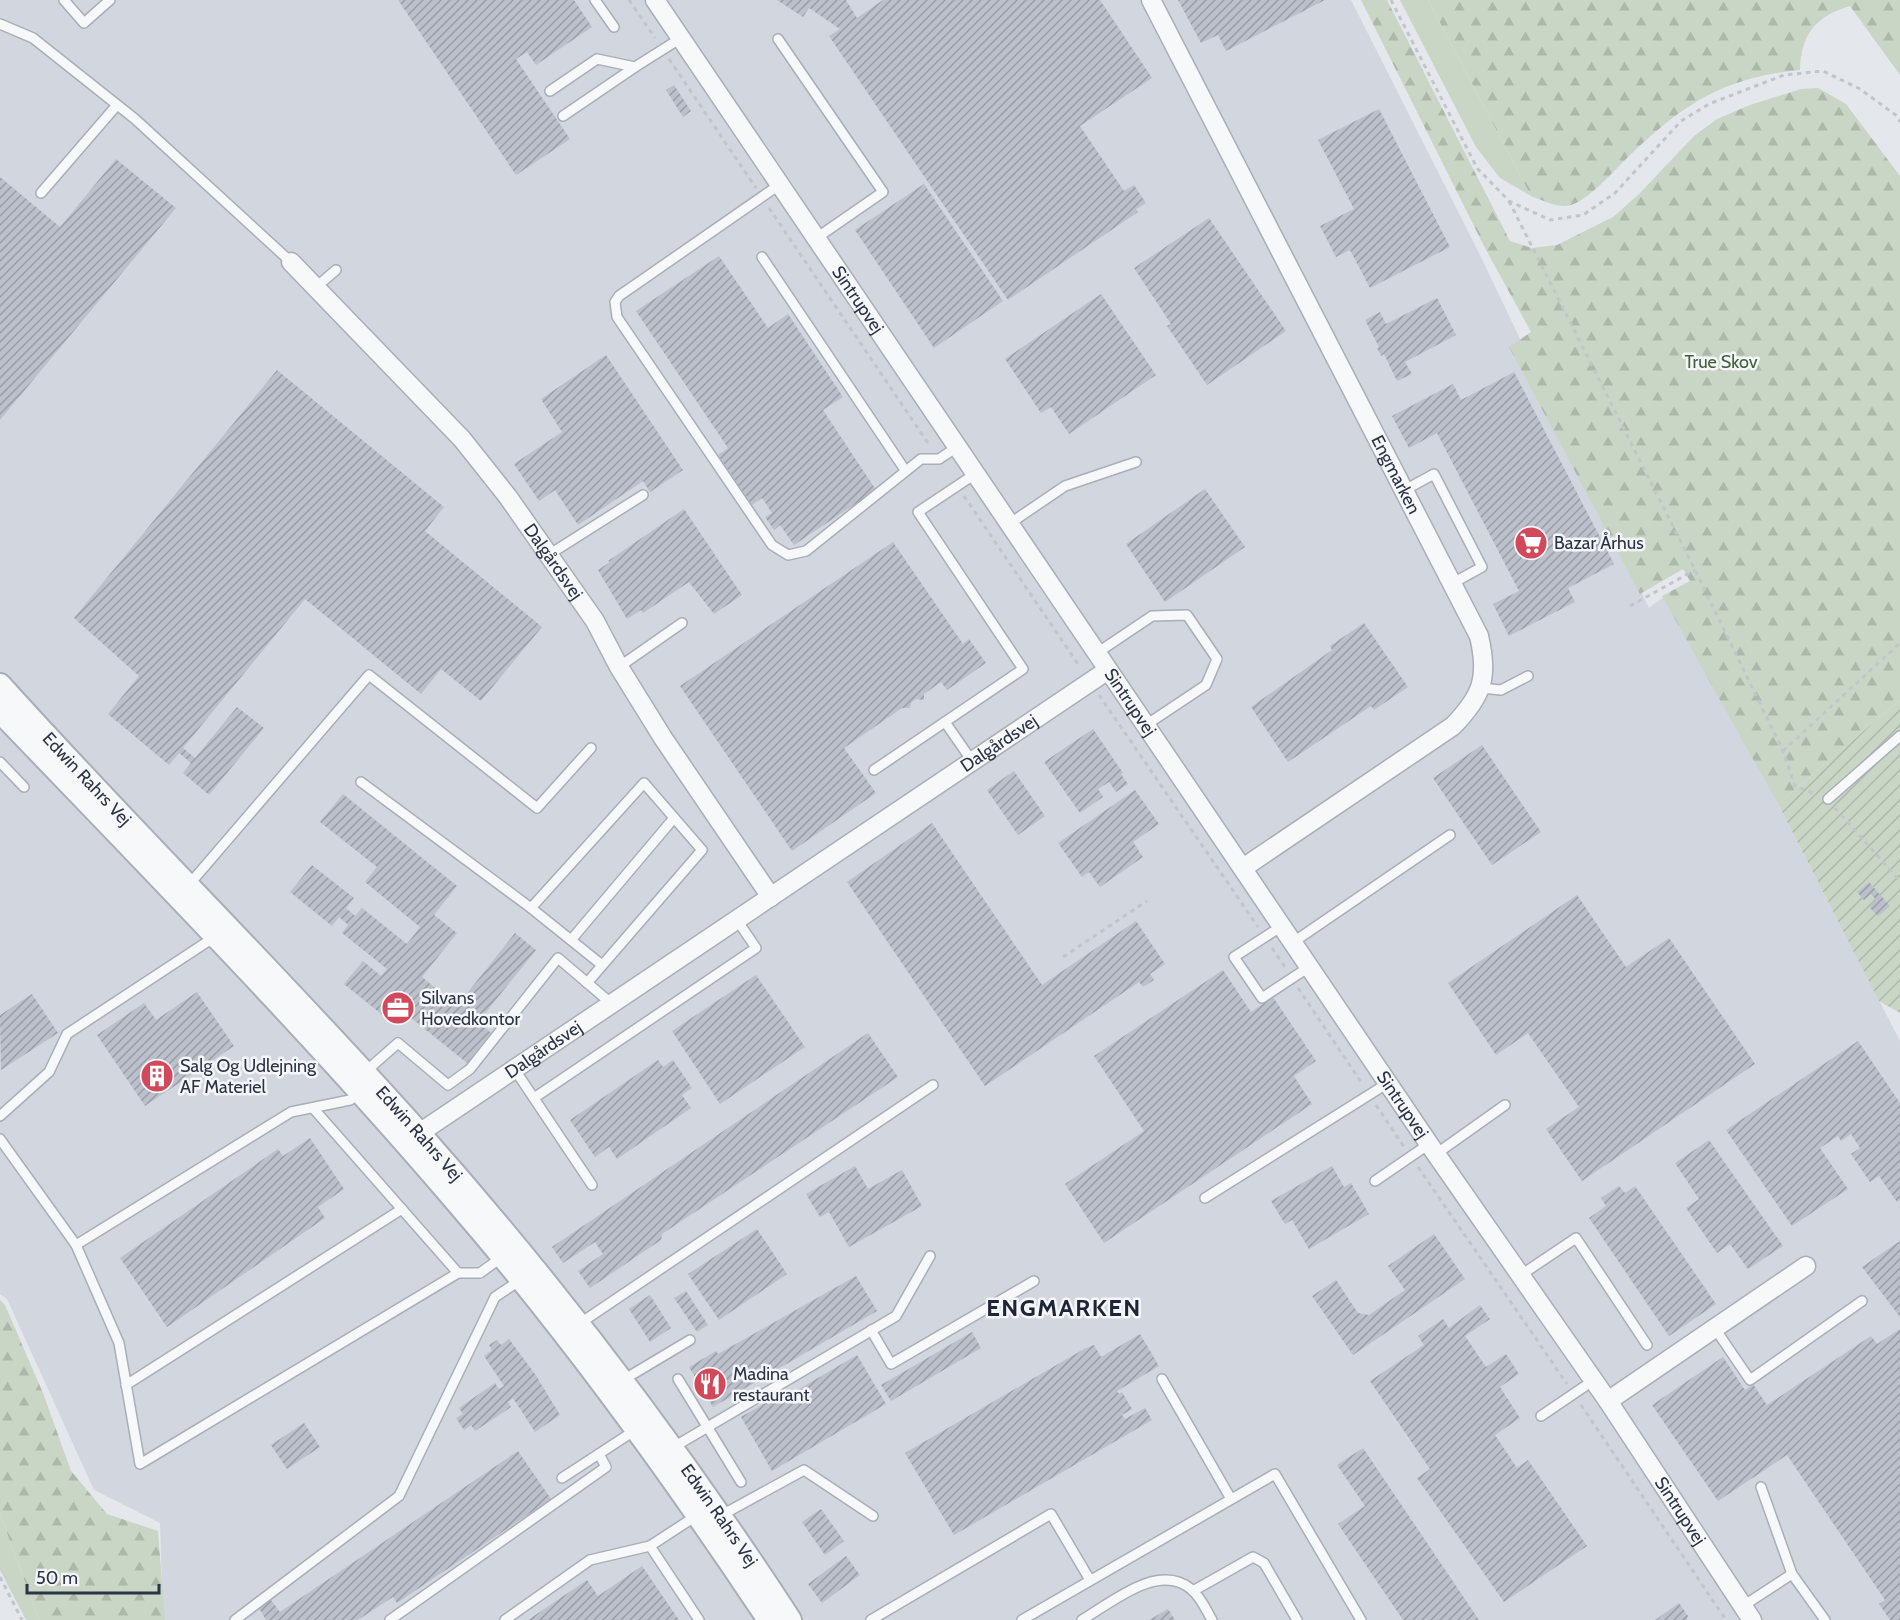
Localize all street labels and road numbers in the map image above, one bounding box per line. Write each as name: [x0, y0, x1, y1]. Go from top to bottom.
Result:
street label: Sintrupvej: [827, 262, 889, 338]
street label: Engmarken: [1366, 431, 1425, 518]
street label: Dalgårdsvej: [519, 519, 588, 604]
street label: Sintrupvej: [1100, 664, 1161, 740]
street label: Dalgårdsvej: [956, 710, 1042, 777]
street label: Edwin Rahrs Vej: [38, 728, 136, 830]
street label: Dalgårdsvej: [501, 1016, 586, 1083]
street label: Sintrupvej: [1372, 1067, 1433, 1143]
street label: Edwin Rahrs Vej: [371, 1081, 467, 1186]
street label: Edwin Rahrs Vej: [676, 1460, 763, 1571]
street label: Sintrupvej: [1650, 1473, 1711, 1549]

